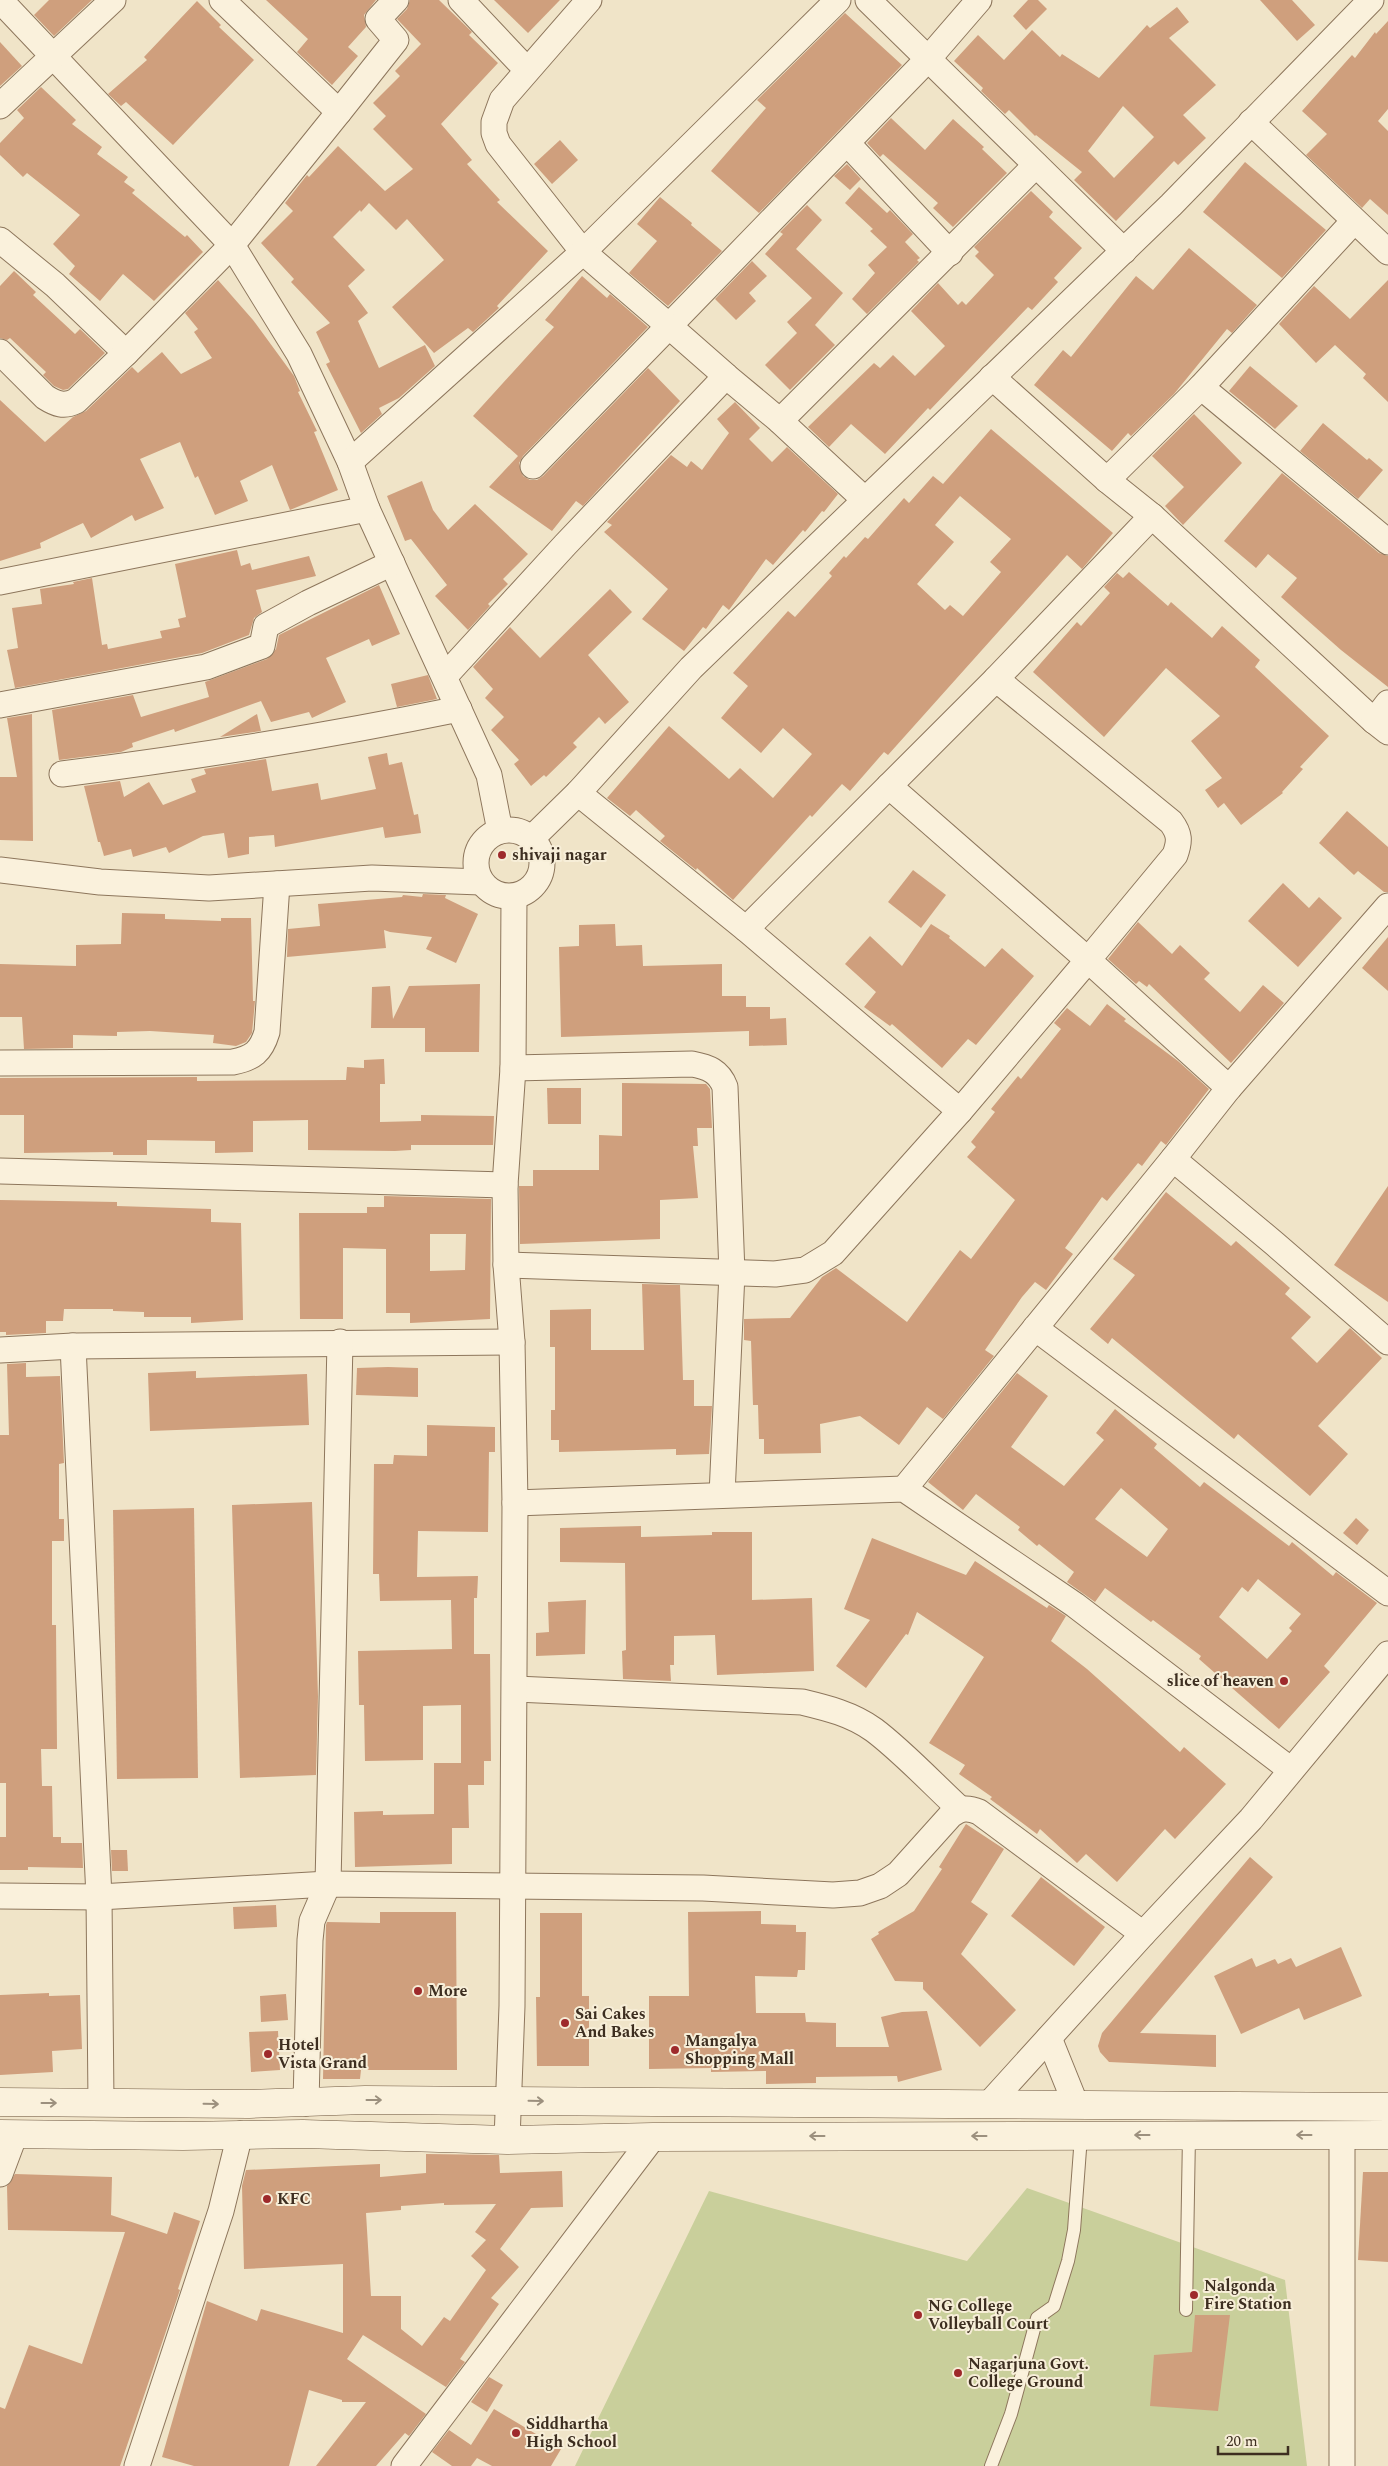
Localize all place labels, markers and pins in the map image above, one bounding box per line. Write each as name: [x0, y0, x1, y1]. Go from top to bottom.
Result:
place label: shivaji nagar: [512, 843, 607, 867]
marker: shivaji nagar: [496, 849, 508, 861]
place label: slice of heaven: [1167, 1669, 1274, 1693]
marker: slice of heaven: [1278, 1675, 1290, 1687]
place label: More: [428, 1979, 467, 2003]
marker: More: [412, 1985, 424, 1997]
place label: Sai Cakes And Bakes: [575, 2002, 655, 2044]
marker: Sai Cakes And Bakes: [559, 2017, 571, 2029]
place label: Mangalya Shopping Mall: [685, 2029, 794, 2071]
place label: Hotel Vista Grand: [278, 2033, 367, 2075]
marker: Mangalya Shopping Mall: [669, 2044, 681, 2056]
marker: Hotel Vista Grand: [262, 2048, 274, 2060]
place label: KFC: [277, 2187, 311, 2211]
marker: KFC: [261, 2193, 273, 2205]
place label: Nalgonda Fire Station: [1204, 2274, 1292, 2316]
marker: Nalgonda Fire Station: [1188, 2289, 1200, 2301]
place label: NG College Volleyball Court: [928, 2294, 1049, 2336]
marker: NG College Volleyball Court: [912, 2309, 924, 2321]
place label: Nagarjuna Govt. College Ground: [968, 2352, 1089, 2394]
marker: Nagarjuna Govt. College Ground: [952, 2367, 964, 2379]
place label: Siddhartha High School: [526, 2412, 617, 2454]
marker: Siddhartha High School: [510, 2427, 522, 2439]

